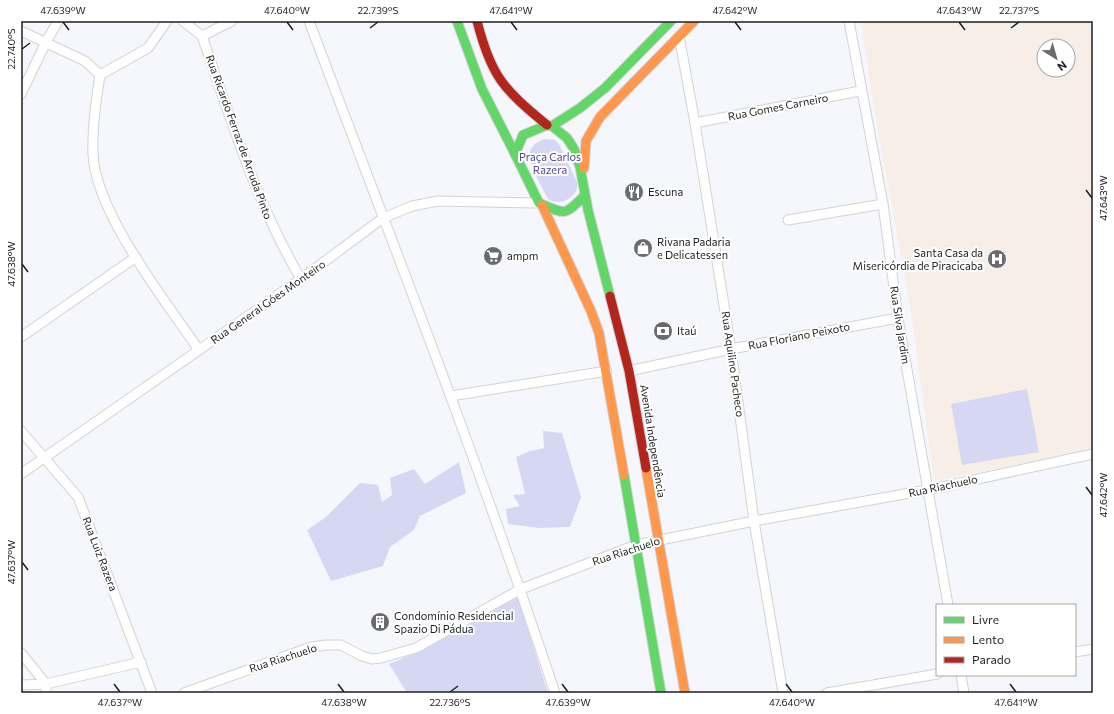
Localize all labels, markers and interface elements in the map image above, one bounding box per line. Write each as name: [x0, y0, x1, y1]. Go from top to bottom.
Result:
text: 47.639°W: [40, 4, 86, 16]
text: 47.640°W: [264, 4, 310, 16]
text: 22.739°S: [358, 4, 399, 16]
text: 47.641°W: [489, 4, 533, 16]
text: 47.642°W: [712, 4, 758, 16]
text: 47.643°W: [936, 4, 982, 16]
text: 22.737°S: [999, 4, 1039, 16]
text: 22.740°S: [5, 28, 17, 70]
north arrow: [1036, 38, 1076, 78]
street label: Rua Ricardo Ferraz de Arruda Pinto: [204, 53, 275, 221]
text: N: [1055, 59, 1070, 74]
street label: Rua Gomes Carneiro: [727, 90, 830, 123]
park label: Praça Carlos Razera: [519, 150, 581, 176]
text: 47.643°W: [1097, 175, 1109, 221]
restaurant icon: Escuna: [623, 181, 645, 203]
place label: Escuna: [648, 185, 683, 198]
place label: Rivana Padaria e Delicatessen: [657, 235, 730, 261]
shop icon: Rivana Padaria e Delicatessen: [632, 237, 654, 259]
text: 47.638°W: [5, 241, 17, 287]
supermarket icon: ampm: [482, 245, 504, 267]
place label: Santa Casa da Misericórdia de Piracicaba: [853, 246, 983, 272]
hospital icon: Santa Casa da Misericórdia de Piracicaba: [986, 248, 1008, 270]
place label: ampm: [507, 249, 538, 262]
street label: Rua General Góes Monteiro: [208, 257, 328, 346]
street label: Rua Silva Jardim: [887, 285, 913, 365]
street label: Rua Aquilino Pacheco: [720, 310, 747, 418]
street label: Rua Floriano Peixoto: [747, 319, 851, 352]
bank icon: Itaú: [652, 320, 674, 342]
place label: Itaú: [677, 324, 696, 337]
street label: Avenida Independência: [638, 383, 669, 498]
street label: Rua Riachuelo: [907, 472, 979, 499]
text: 47.642°W: [1097, 472, 1109, 518]
street label: Rua Luiz Razera: [80, 515, 121, 593]
street label: Rua Riachuelo: [590, 533, 662, 568]
text: 47.637°W: [5, 540, 17, 584]
legend: [936, 604, 1076, 676]
place label: Condomínio Residencial Spazio Di Pádua: [394, 609, 514, 635]
building icon: Condomínio Residencial Spazio Di Pádua: [369, 611, 391, 633]
text: Livre: [972, 612, 999, 626]
text: Lento: [972, 632, 1004, 646]
street label: Rua Riachuelo: [247, 640, 319, 675]
text: Parado: [972, 652, 1011, 666]
text: 47.637°W: [98, 696, 142, 708]
text: 47.638°W: [321, 696, 367, 708]
text: 22.736°S: [430, 696, 471, 708]
text: 47.639°W: [545, 696, 591, 708]
text: 47.640°W: [769, 696, 815, 708]
text: 47.641°W: [994, 696, 1038, 708]

